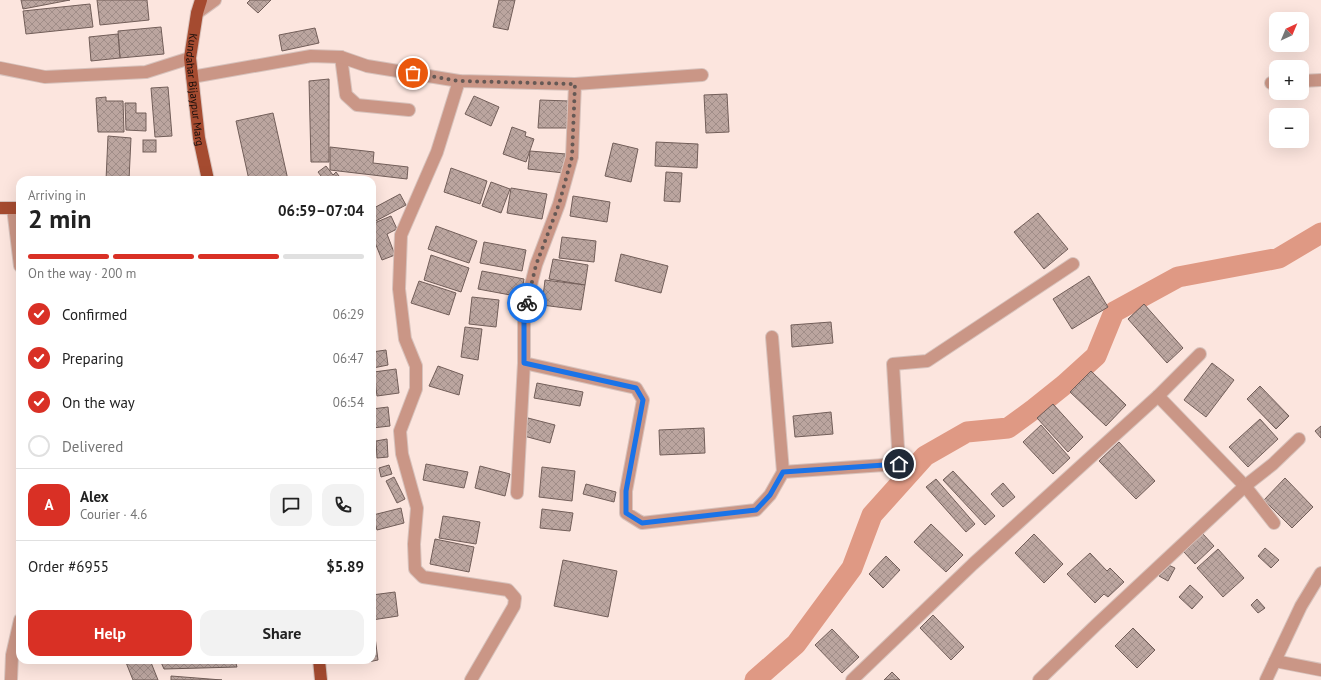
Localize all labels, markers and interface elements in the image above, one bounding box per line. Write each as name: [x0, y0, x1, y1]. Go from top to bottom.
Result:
north arrow: [1269, 12, 1309, 52]
map controls: [1269, 12, 1309, 148]
street label: Kundahar Bijaypur Marg: [183, 32, 208, 147]
pin: [396, 56, 430, 90]
button: +: [1269, 60, 1309, 100]
icon: bag: [402, 62, 424, 84]
button: −: [1269, 108, 1309, 148]
text: Arriving in: [28, 187, 86, 204]
text: 06:59–07:04: [278, 201, 364, 220]
text: 2 min: [28, 202, 91, 235]
text: On the way · 200 m: [28, 265, 136, 282]
courier: [507, 283, 547, 323]
icon: bike: [516, 292, 538, 314]
icon: check: [28, 303, 50, 325]
text: Confirmed: [62, 305, 127, 324]
text: 06:29: [333, 306, 364, 323]
icon: check: [28, 347, 50, 369]
text: Preparing: [62, 349, 124, 368]
text: 06:47: [333, 350, 364, 367]
icon: check: [28, 391, 50, 413]
text: On the way: [62, 393, 135, 412]
text: 06:54: [333, 394, 364, 411]
text: Delivered: [62, 437, 123, 456]
pin: [882, 447, 916, 481]
icon: home: [888, 453, 910, 475]
button: chat: [270, 484, 312, 526]
button: phone: [322, 484, 364, 526]
text: Alex: [80, 487, 109, 506]
text: A: [44, 495, 54, 514]
text: Courier · 4.6: [80, 506, 147, 523]
text: Order #6955: [28, 557, 109, 576]
text: $5.89: [326, 557, 364, 576]
button: Help: [28, 610, 192, 656]
button: Share: [200, 610, 364, 656]

